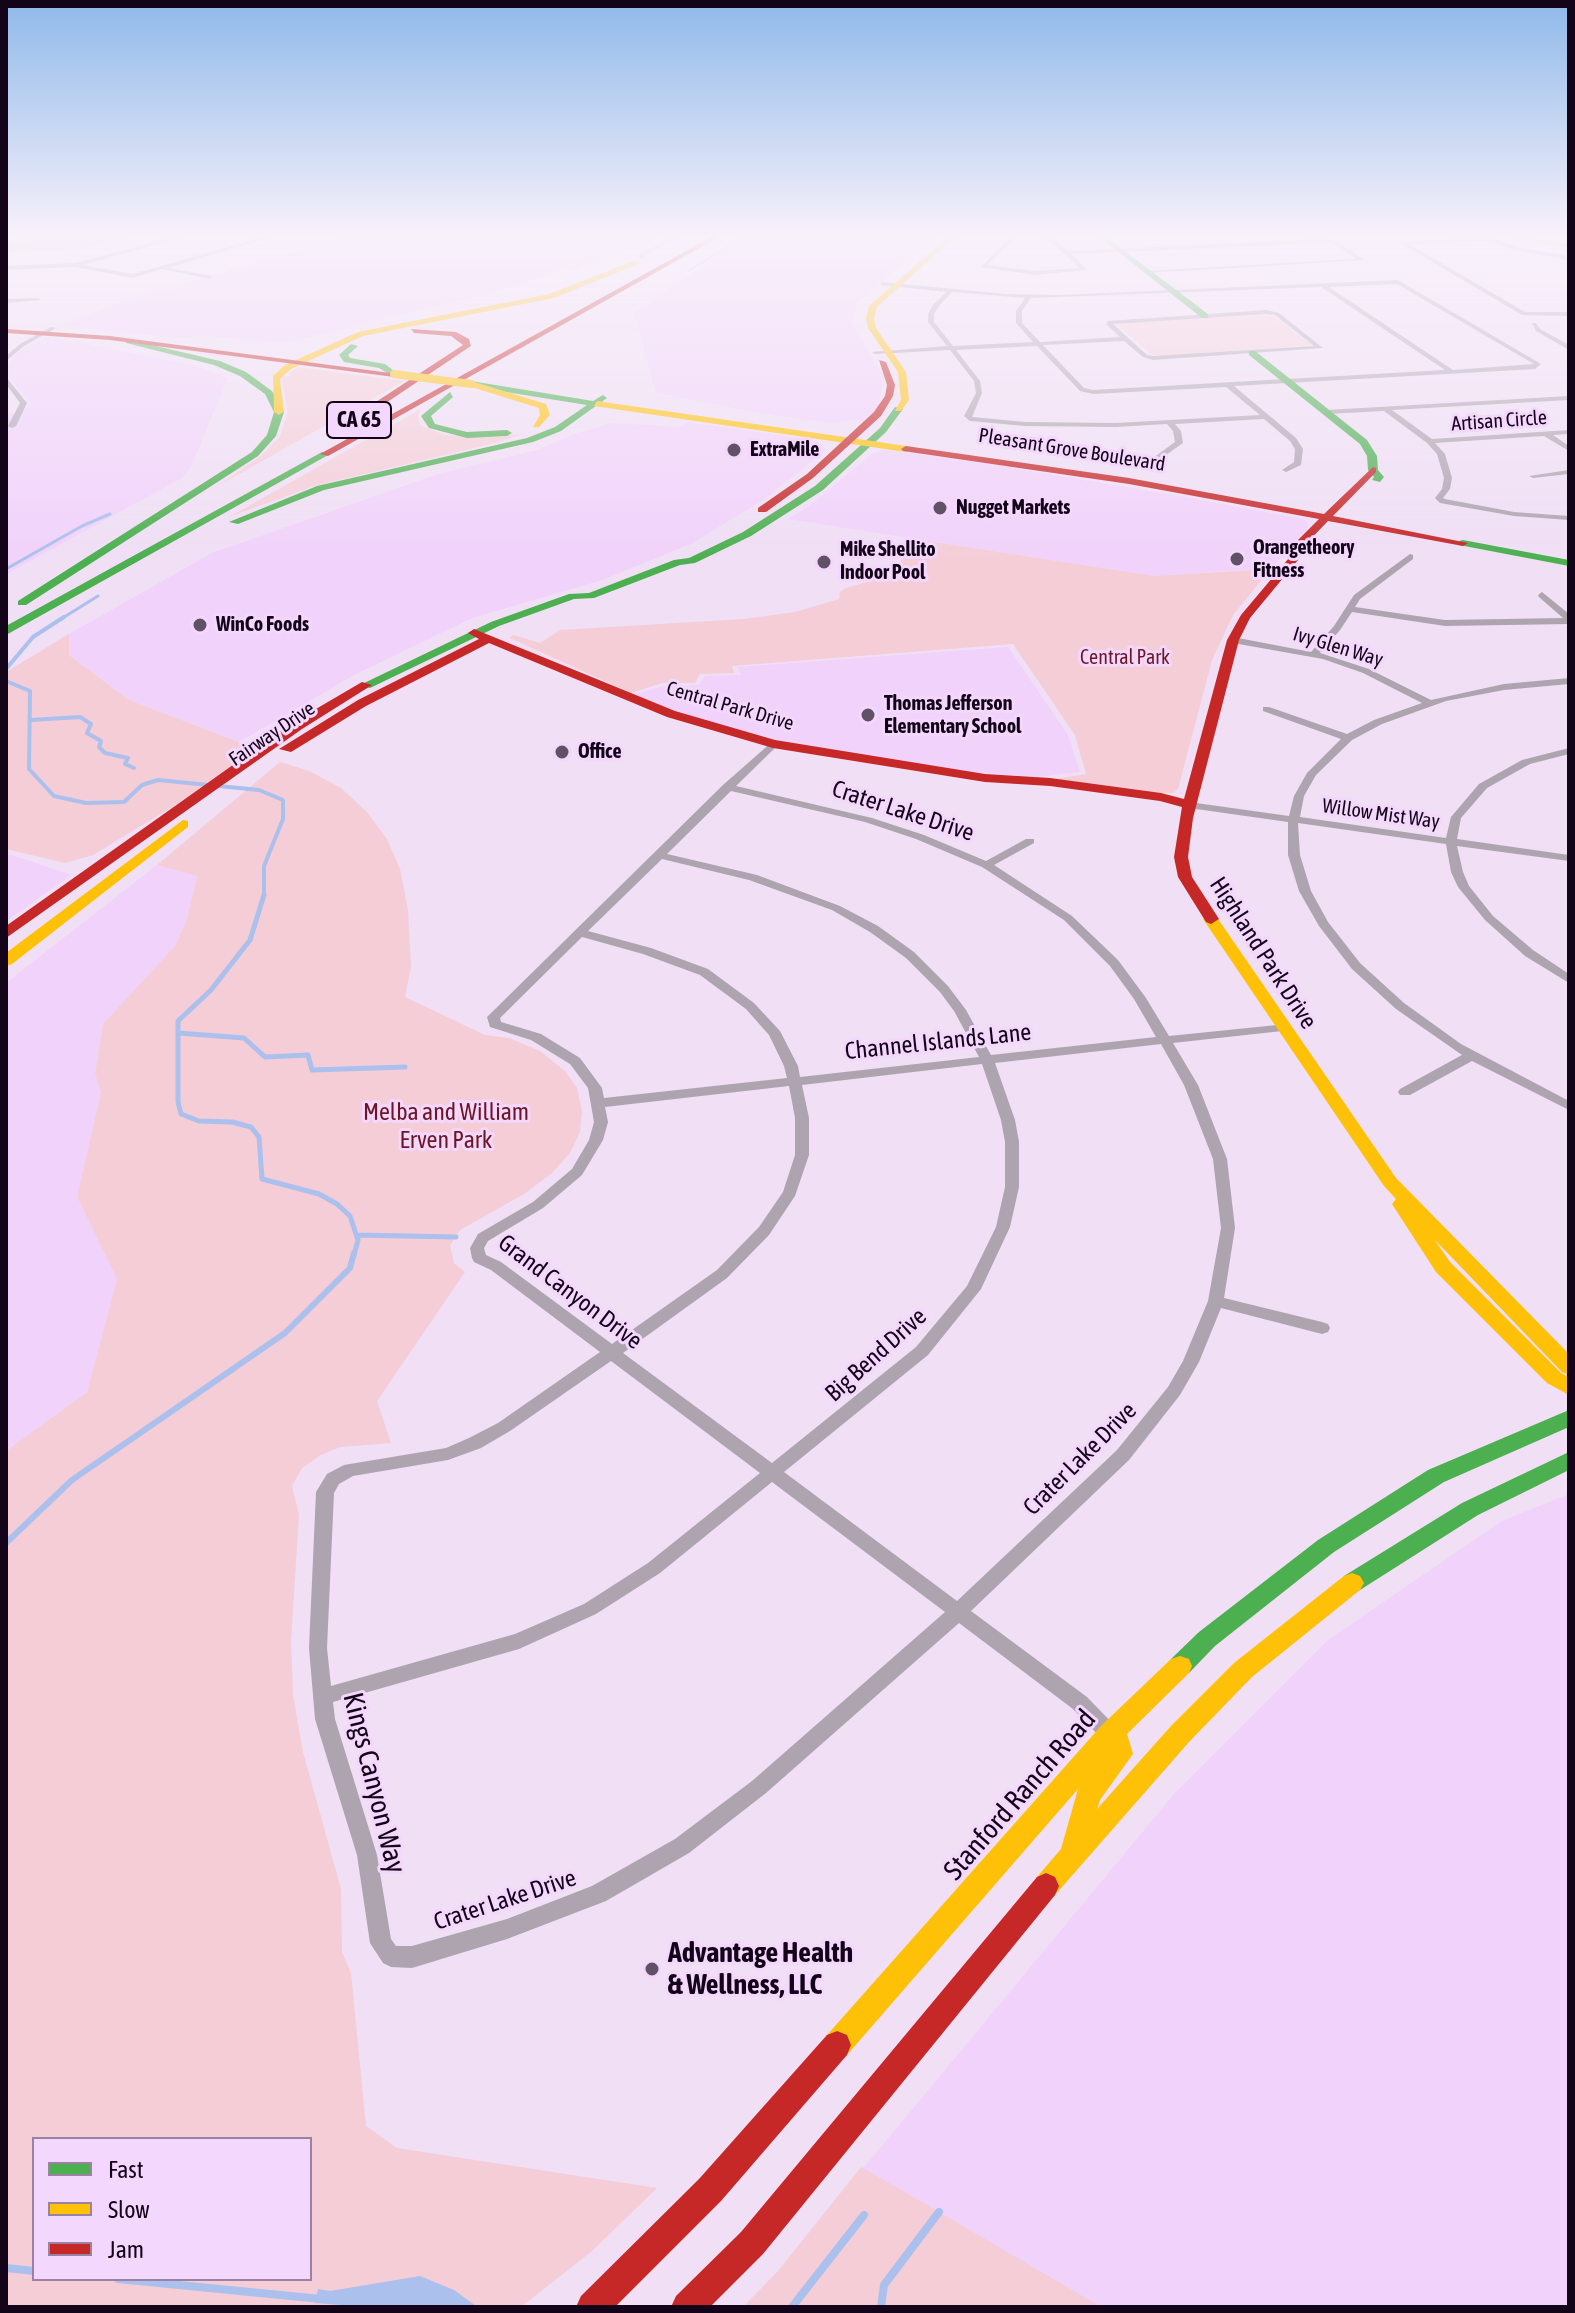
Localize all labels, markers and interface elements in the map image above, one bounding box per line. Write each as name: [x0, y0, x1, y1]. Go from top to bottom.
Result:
road number: CA 65: [327, 402, 391, 438]
street label: Artisan Circle: [1450, 406, 1548, 436]
street label: Pleasant Grove Boulevard: [977, 423, 1167, 477]
place label: ExtraMile: [750, 438, 819, 462]
marker: ExtraMile: [725, 441, 743, 459]
place label: Nugget Markets: [956, 496, 1070, 520]
marker: Nugget Markets: [931, 499, 949, 517]
place label: Orangetheory Fitness: [1253, 536, 1354, 583]
place label: Mike Shellito Indoor Pool: [840, 538, 936, 585]
marker: Orangetheory Fitness: [1228, 550, 1246, 568]
marker: Mike Shellito Indoor Pool: [815, 553, 833, 571]
place label: WinCo Foods: [216, 613, 309, 637]
marker: WinCo Foods: [191, 616, 209, 634]
street label: Ivy Glen Way: [1290, 622, 1386, 672]
park label: Central Park: [1080, 646, 1170, 670]
street label: Central Park Drive: [664, 676, 796, 736]
place label: Thomas Jefferson Elementary School: [884, 692, 1021, 739]
street label: Fairway Drive: [225, 697, 319, 771]
marker: Thomas Jefferson Elementary School: [859, 706, 877, 724]
place label: Office: [578, 740, 622, 764]
marker: Office: [553, 743, 571, 761]
street label: Crater Lake Drive: [828, 774, 978, 848]
street label: Willow Mist Way: [1321, 794, 1441, 834]
street label: Highland Park Drive: [1203, 872, 1323, 1034]
street label: Channel Islands Lane: [843, 1018, 1033, 1066]
park label: Melba and William Erven Park: [363, 1098, 529, 1154]
street label: Grand Canyon Drive: [492, 1228, 648, 1356]
street label: Big Bend Drive: [820, 1302, 932, 1408]
street label: Crater Lake Drive: [1018, 1397, 1142, 1521]
street label: Kings Canyon Way: [335, 1689, 413, 1877]
street label: Stanford Ranch Road: [937, 1703, 1103, 1887]
street label: Crater Lake Drive: [430, 1863, 580, 1937]
place label: Advantage Health & Wellness, LLC: [668, 1936, 853, 2002]
marker: Advantage Health & Wellness, LLC: [643, 1960, 661, 1978]
legend: [32, 2137, 312, 2281]
text: Fast: [108, 2156, 144, 2183]
text: Slow: [108, 2196, 150, 2223]
text: Jam: [108, 2236, 144, 2263]

